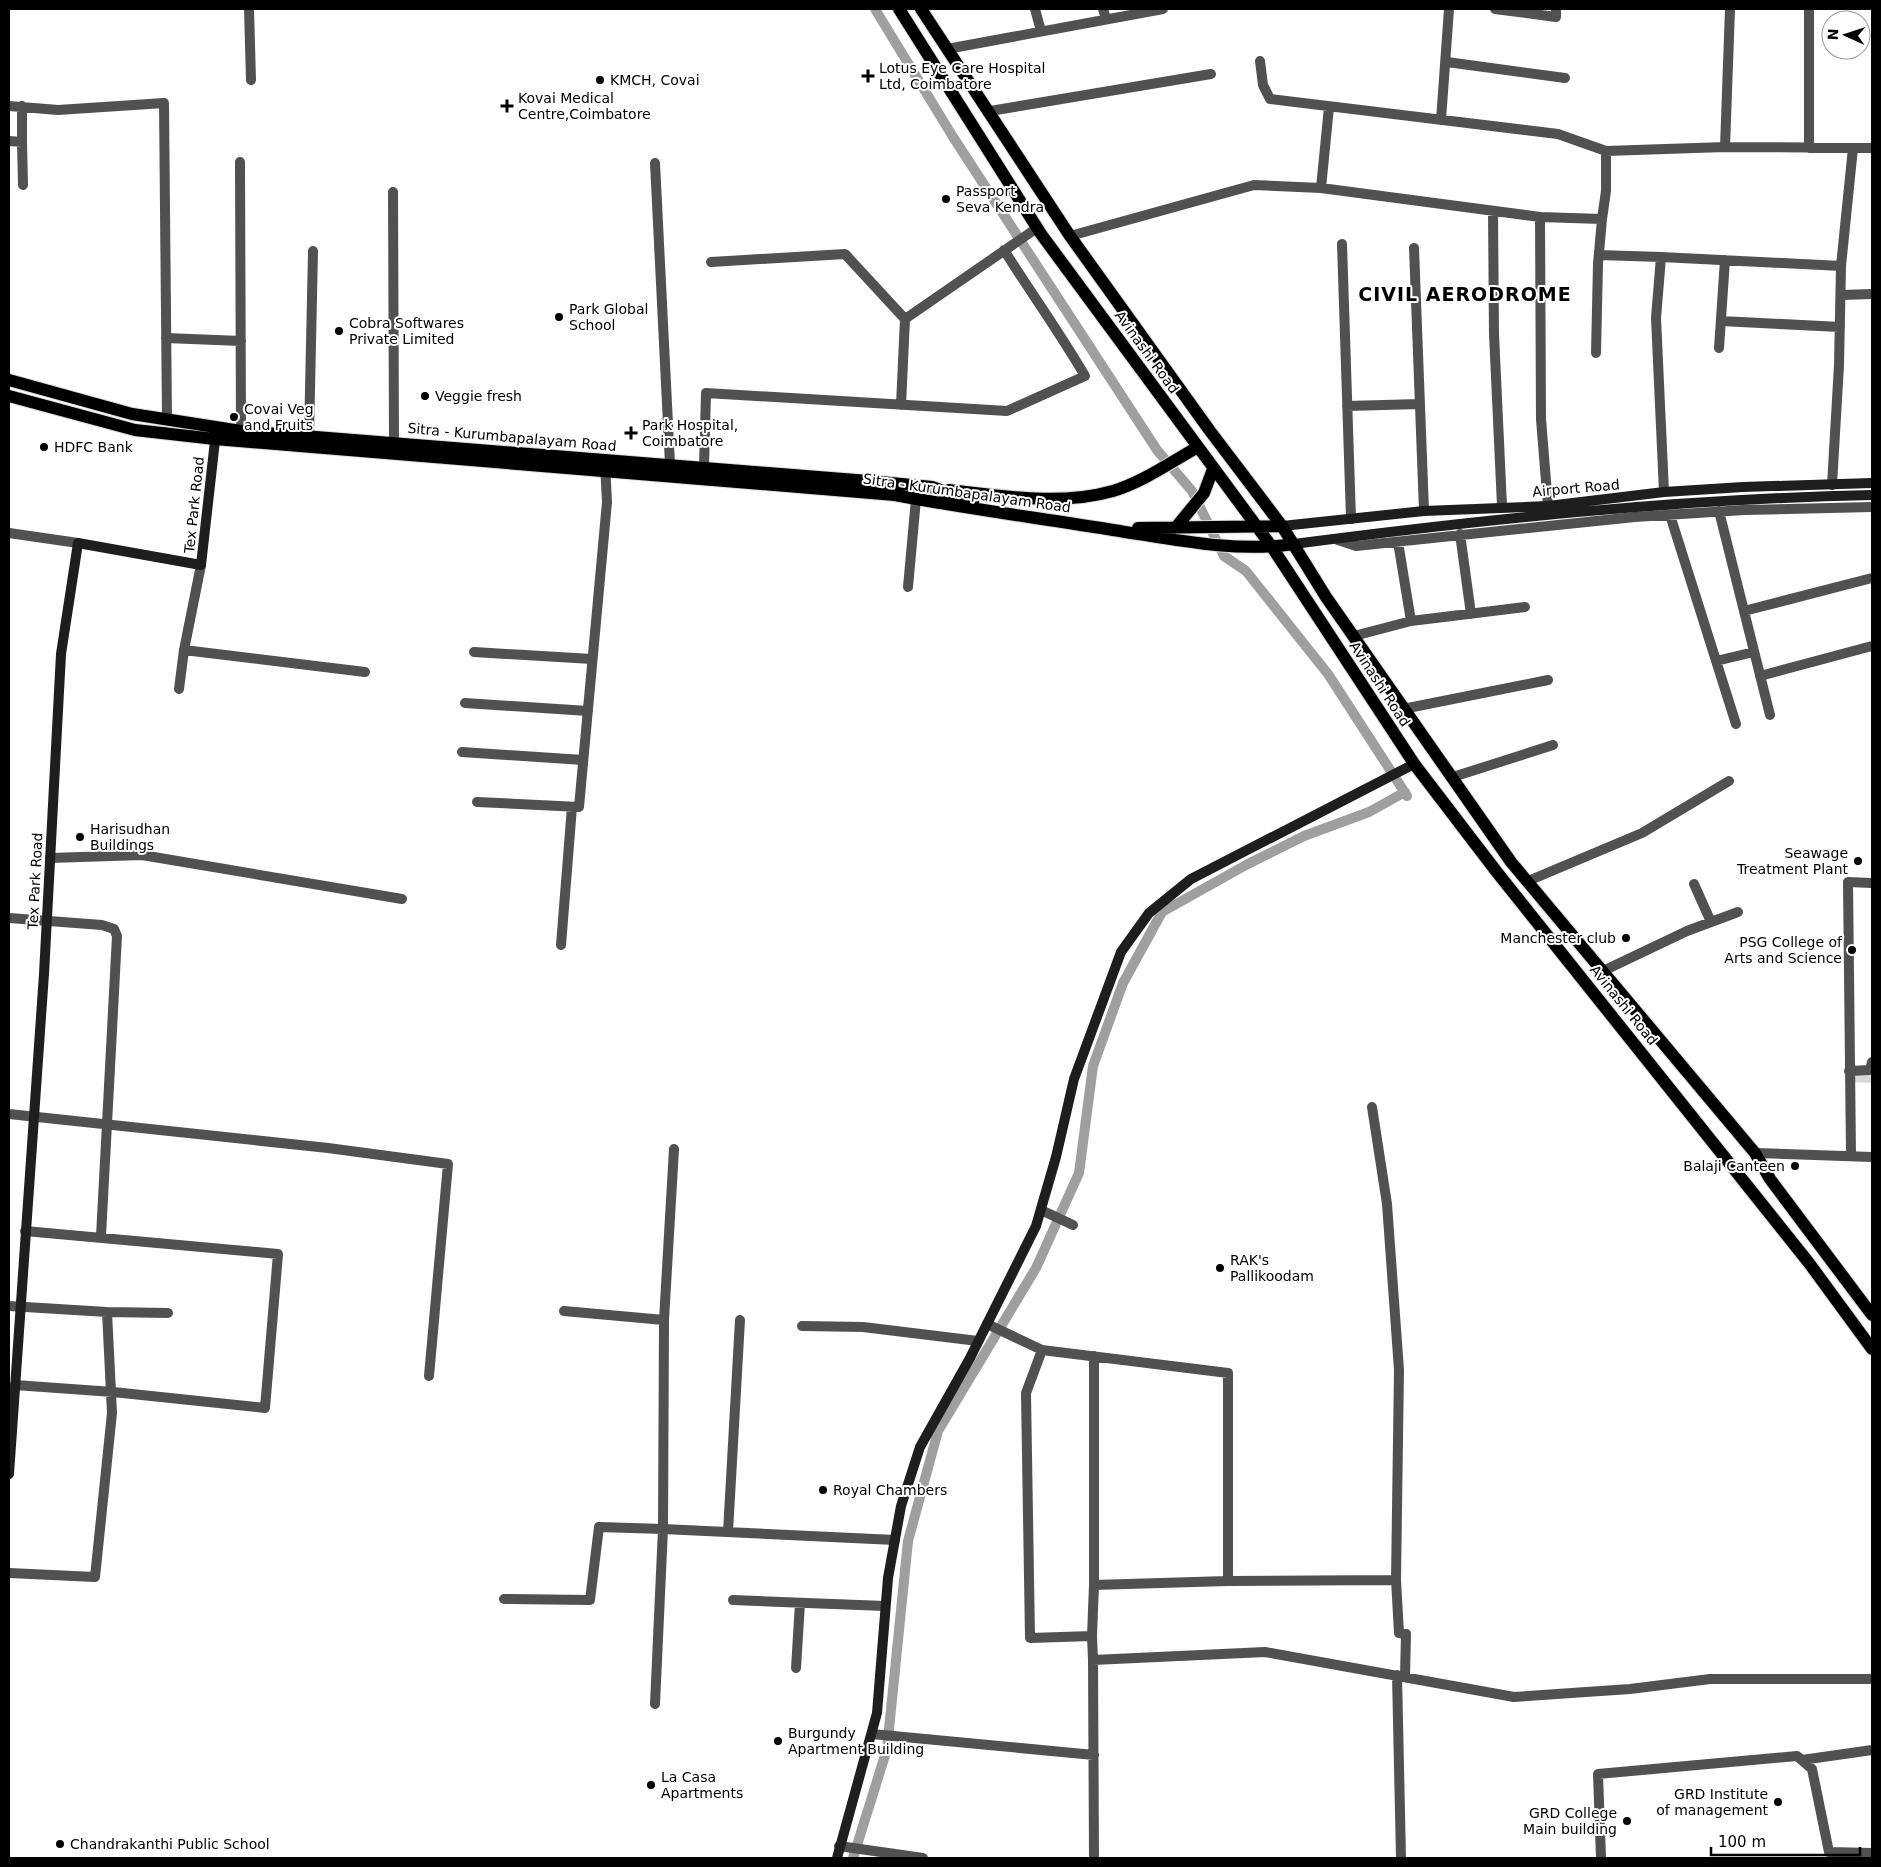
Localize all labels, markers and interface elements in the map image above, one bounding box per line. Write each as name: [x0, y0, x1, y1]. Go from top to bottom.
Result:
north arrow: [1821, 10, 1871, 60]
text: N: [1825, 28, 1841, 41]
place label: Lotus Eye Care Hospital Ltd, Coimbatore: [879, 60, 1045, 92]
marker: Lotus Eye Care Hospital Ltd, Coimbatore: [861, 69, 875, 83]
place label: KMCH, Covai: [610, 72, 700, 88]
marker: KMCH, Covai: [594, 74, 606, 86]
place label: Kovai Medical Centre,Coimbatore: [518, 90, 651, 122]
marker: Kovai Medical Centre,Coimbatore: [500, 99, 514, 113]
place label: Passport Seva Kendra: [956, 183, 1044, 215]
marker: Passport Seva Kendra: [940, 193, 952, 205]
district label: CIVIL AERODROME: [1358, 283, 1572, 305]
place label: Park Global School: [569, 301, 648, 333]
street label: Avinashi Road: [1112, 308, 1182, 396]
marker: Park Global School: [553, 311, 565, 323]
place label: Cobra Softwares Private Limited: [349, 315, 464, 347]
marker: Cobra Softwares Private Limited: [333, 325, 345, 337]
place label: Veggie fresh: [435, 388, 522, 404]
marker: Veggie fresh: [419, 390, 431, 402]
place label: Covai Veg and Fruits: [244, 401, 314, 433]
marker: Covai Veg and Fruits: [228, 411, 240, 423]
place label: Park Hospital, Coimbatore: [642, 417, 738, 449]
street label: Sitra - Kurumbapalayam Road: [407, 420, 617, 454]
marker: Park Hospital, Coimbatore: [624, 426, 638, 440]
place label: HDFC Bank: [54, 439, 134, 455]
marker: HDFC Bank: [38, 441, 50, 453]
street label: Tex Park Road: [181, 456, 207, 555]
street label: Sitra - Kurumbapalayam Road: [862, 470, 1072, 516]
street label: Airport Road: [1532, 476, 1620, 500]
street label: Avinashi Road: [1347, 639, 1413, 729]
place label: Harisudhan Buildings: [90, 821, 170, 853]
marker: Harisudhan Buildings: [74, 831, 86, 843]
street label: Tex Park Road: [24, 832, 46, 931]
place label: Seawage Treatment Plant: [1736, 845, 1849, 877]
marker: Seawage Treatment Plant: [1852, 855, 1864, 867]
place label: Manchester club: [1500, 930, 1616, 946]
marker: Manchester club: [1620, 932, 1632, 944]
place label: PSG College of Arts and Science: [1724, 934, 1843, 966]
marker: PSG College of Arts and Science: [1846, 944, 1858, 956]
street label: Avinashi Road: [1587, 962, 1661, 1048]
place label: Balaji Canteen: [1683, 1158, 1785, 1174]
marker: Balaji Canteen: [1789, 1160, 1801, 1172]
place label: RAK's Pallikoodam: [1230, 1252, 1314, 1284]
marker: RAK's Pallikoodam: [1214, 1262, 1226, 1274]
place label: Royal Chambers: [833, 1482, 947, 1498]
marker: Royal Chambers: [817, 1484, 829, 1496]
place label: Burgundy Apartment Building: [788, 1725, 924, 1757]
marker: Burgundy Apartment Building: [772, 1735, 784, 1747]
place label: La Casa Apartments: [661, 1769, 743, 1801]
marker: La Casa Apartments: [645, 1779, 657, 1791]
place label: GRD Institute of management: [1656, 1786, 1769, 1818]
marker: GRD Institute of management: [1772, 1796, 1784, 1808]
place label: GRD College Main building: [1523, 1805, 1617, 1837]
marker: GRD College Main building: [1621, 1815, 1633, 1827]
scale bar: [1711, 1824, 1860, 1856]
text: 100 m: [1718, 1833, 1766, 1851]
place label: Chandrakanthi Public School: [70, 1836, 270, 1852]
marker: Chandrakanthi Public School: [54, 1838, 66, 1850]

